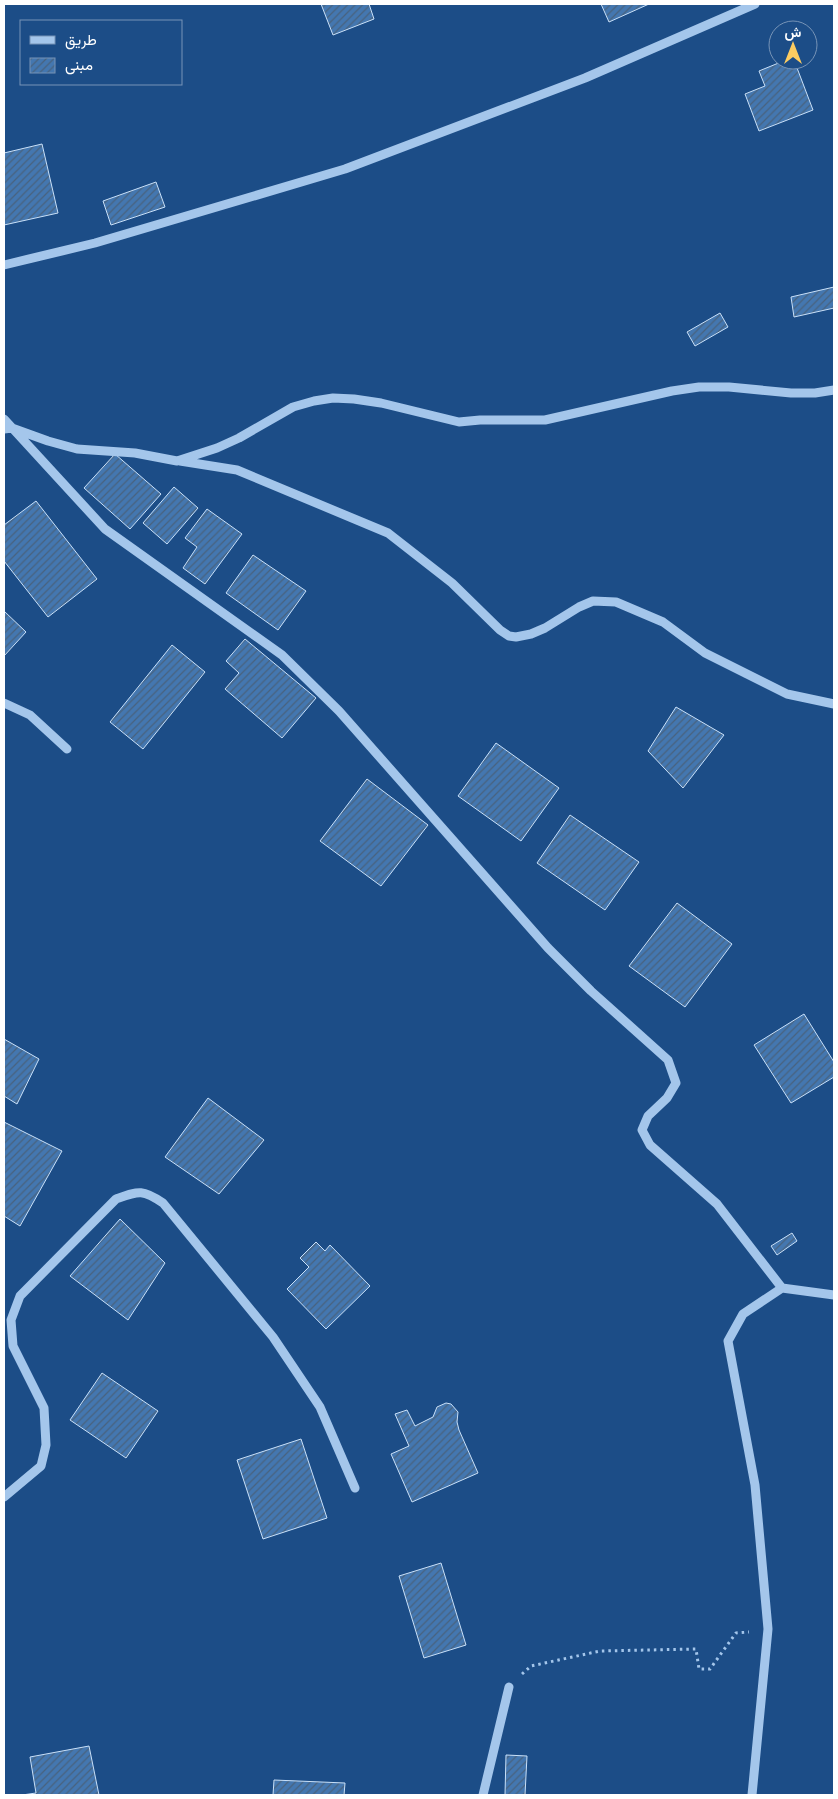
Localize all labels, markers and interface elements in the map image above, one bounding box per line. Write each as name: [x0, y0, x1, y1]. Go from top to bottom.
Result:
legend: [20, 20, 182, 85]
north arrow: [768, 20, 818, 70]
text: ش: [785, 24, 802, 41]
text: طريق: [65, 31, 97, 50]
text: مبنى: [65, 56, 93, 75]

